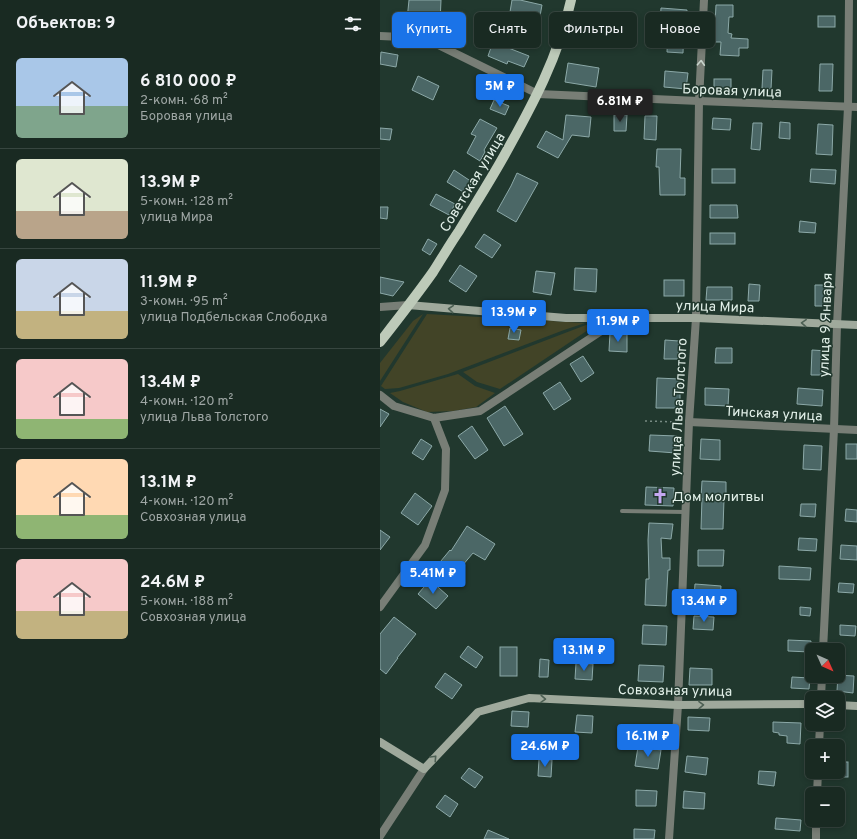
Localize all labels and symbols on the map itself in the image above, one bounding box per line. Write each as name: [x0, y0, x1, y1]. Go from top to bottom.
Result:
one-way arrow: [696, 60, 705, 66]
pin: 5M ₽: [476, 74, 524, 108]
street label: Боровая улица: [682, 81, 782, 102]
pin: 6.81M ₽: [583, 89, 657, 123]
street label: Советская улица: [437, 130, 510, 235]
street label: улица 9 Января: [816, 273, 837, 378]
street label: улица Мира: [675, 298, 754, 317]
pin: 13.9M ₽: [477, 300, 551, 334]
one-way arrow: [448, 304, 454, 313]
pin: 11.9M ₽: [581, 309, 655, 343]
one-way arrow: [801, 319, 807, 327]
street label: улица Льва Толстого: [667, 337, 692, 477]
street label: Тинская улица: [725, 403, 823, 426]
church icon: Дом молитвы: [651, 487, 669, 505]
place label: Дом молитвы: [672, 489, 764, 506]
pin: 5.41M ₽: [396, 561, 470, 595]
pin: 13.4M ₽: [667, 589, 741, 623]
pin: 13.1M ₽: [547, 638, 621, 672]
north arrow: [805, 643, 845, 683]
street label: Совхозная улица: [618, 682, 732, 701]
one-way arrow: [540, 695, 546, 703]
one-way arrow: [698, 701, 704, 709]
pin: 16.1M ₽: [611, 724, 685, 758]
pin: 24.6M ₽: [508, 734, 582, 768]
one-way arrow: [430, 755, 437, 763]

